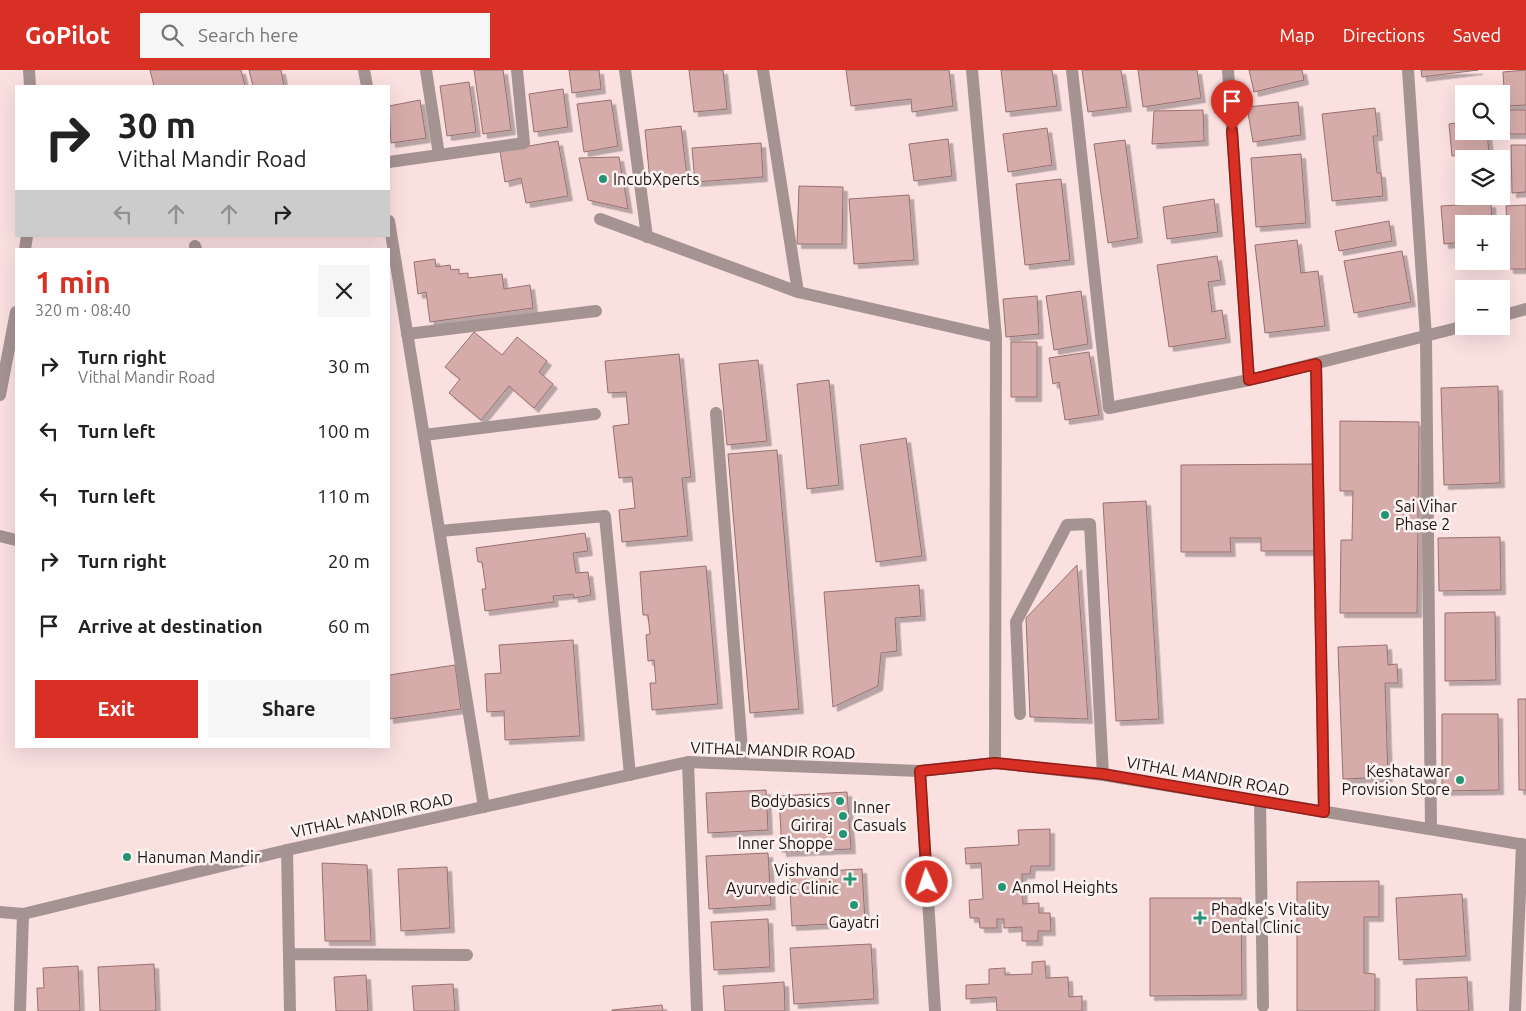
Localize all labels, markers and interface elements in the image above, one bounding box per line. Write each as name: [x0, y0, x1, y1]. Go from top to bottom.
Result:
search box: [140, 13, 490, 58]
icon: search: [158, 21, 186, 49]
text: GoPilot: [25, 22, 110, 49]
text: Search here: [198, 24, 298, 46]
text: Map: [1279, 25, 1315, 45]
text: Directions: [1343, 25, 1425, 45]
text: Saved: [1453, 25, 1501, 45]
pin: [1211, 80, 1253, 131]
map controls: [1455, 85, 1510, 335]
button: search: [1455, 85, 1510, 140]
icon: arrive: [1218, 87, 1246, 115]
icon: right: [35, 105, 100, 170]
text: 30 m: [118, 105, 196, 145]
text: Vithal Mandir Road: [118, 146, 307, 171]
button: layers: [1455, 150, 1510, 205]
place label: IncubXperts: [613, 170, 700, 188]
marker: IncubXperts: [597, 173, 609, 185]
icon: left: [109, 200, 137, 228]
icon: ahead: [162, 200, 190, 228]
icon: ahead: [215, 200, 243, 228]
icon: right: [268, 200, 296, 228]
button: +: [1455, 215, 1510, 270]
text: 1 min: [35, 265, 111, 299]
button: close: [318, 265, 370, 317]
button: −: [1455, 280, 1510, 335]
text: 320 m · 08:40: [35, 301, 131, 319]
text: Turn right: [78, 346, 166, 368]
icon: right: [35, 352, 63, 380]
text: 30 m: [328, 355, 370, 377]
text: Vithal Mandir Road: [78, 368, 215, 386]
icon: left: [35, 417, 63, 445]
text: Turn left: [78, 420, 156, 442]
text: 100 m: [317, 420, 370, 442]
icon: left: [35, 482, 63, 510]
text: Turn left: [78, 485, 156, 507]
text: 110 m: [317, 485, 370, 507]
place label: Sai Vihar Phase 2: [1395, 497, 1457, 533]
marker: Sai Vihar Phase 2: [1379, 509, 1391, 521]
icon: right: [35, 547, 63, 575]
text: Turn right: [78, 550, 166, 572]
text: 20 m: [328, 550, 370, 572]
icon: arrive: [35, 612, 63, 640]
text: Arrive at destination: [78, 615, 263, 637]
text: 60 m: [328, 615, 370, 637]
button: Exit: [35, 680, 198, 738]
button: Share: [208, 680, 370, 738]
street label: VITHAL MANDIR ROAD: [690, 738, 856, 762]
street label: VITHAL MANDIR ROAD: [1125, 753, 1291, 799]
place label: Keshatawar Provision Store: [1341, 762, 1450, 798]
marker: Keshatawar Provision Store: [1454, 774, 1466, 786]
street label: VITHAL MANDIR ROAD: [289, 789, 455, 841]
place label: Bodybasics: [751, 792, 830, 810]
marker: Bodybasics: [834, 795, 846, 807]
place label: Inner Casuals: [853, 798, 907, 834]
marker: Inner Casuals: [837, 810, 849, 822]
place label: Giriraj Inner Shoppe: [738, 816, 833, 852]
marker: Giriraj Inner Shoppe: [837, 828, 849, 840]
place label: Hanuman Mandir: [137, 848, 260, 866]
marker: Hanuman Mandir: [121, 851, 133, 863]
position arrow: [900, 855, 952, 907]
place label: Vishvand Ayurvedic Clinic: [726, 861, 840, 897]
marker: Vishvand Ayurvedic Clinic: [843, 872, 857, 886]
place label: Anmol Heights: [1012, 878, 1118, 896]
marker: Anmol Heights: [996, 881, 1008, 893]
marker: Gayatri: [848, 899, 860, 911]
place label: Phadke's Vitality Dental Clinic: [1211, 900, 1330, 936]
marker: Phadke's Vitality Dental Clinic: [1193, 911, 1207, 925]
place label: Gayatri: [829, 913, 879, 931]

